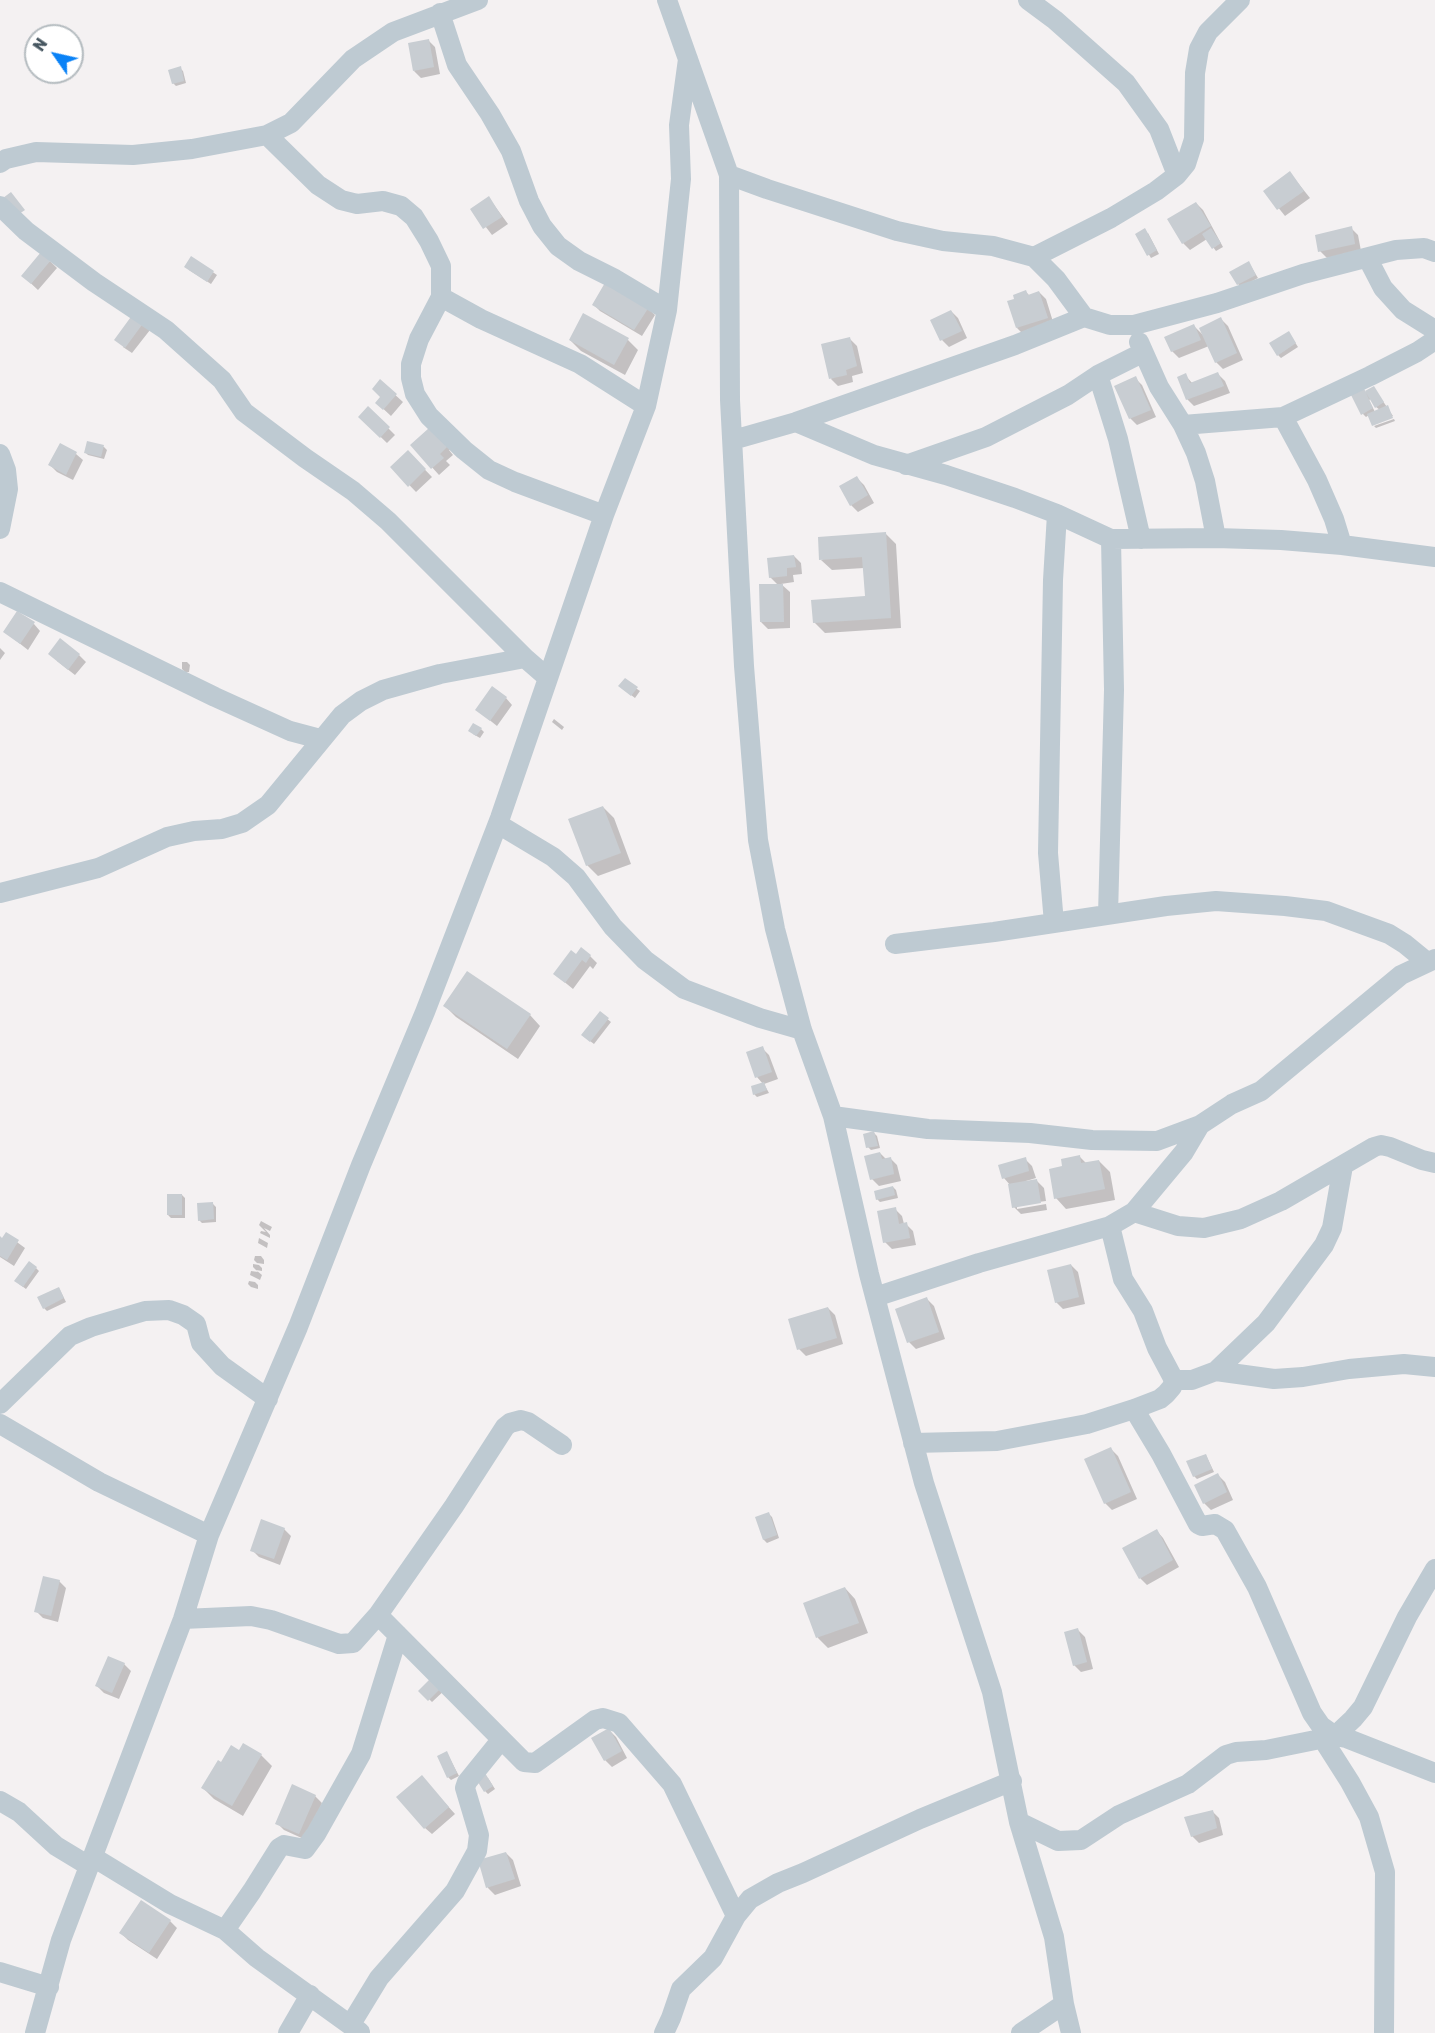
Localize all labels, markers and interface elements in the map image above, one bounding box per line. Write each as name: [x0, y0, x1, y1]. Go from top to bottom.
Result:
north arrow: [24, 24, 84, 84]
text: N: [29, 35, 51, 55]

